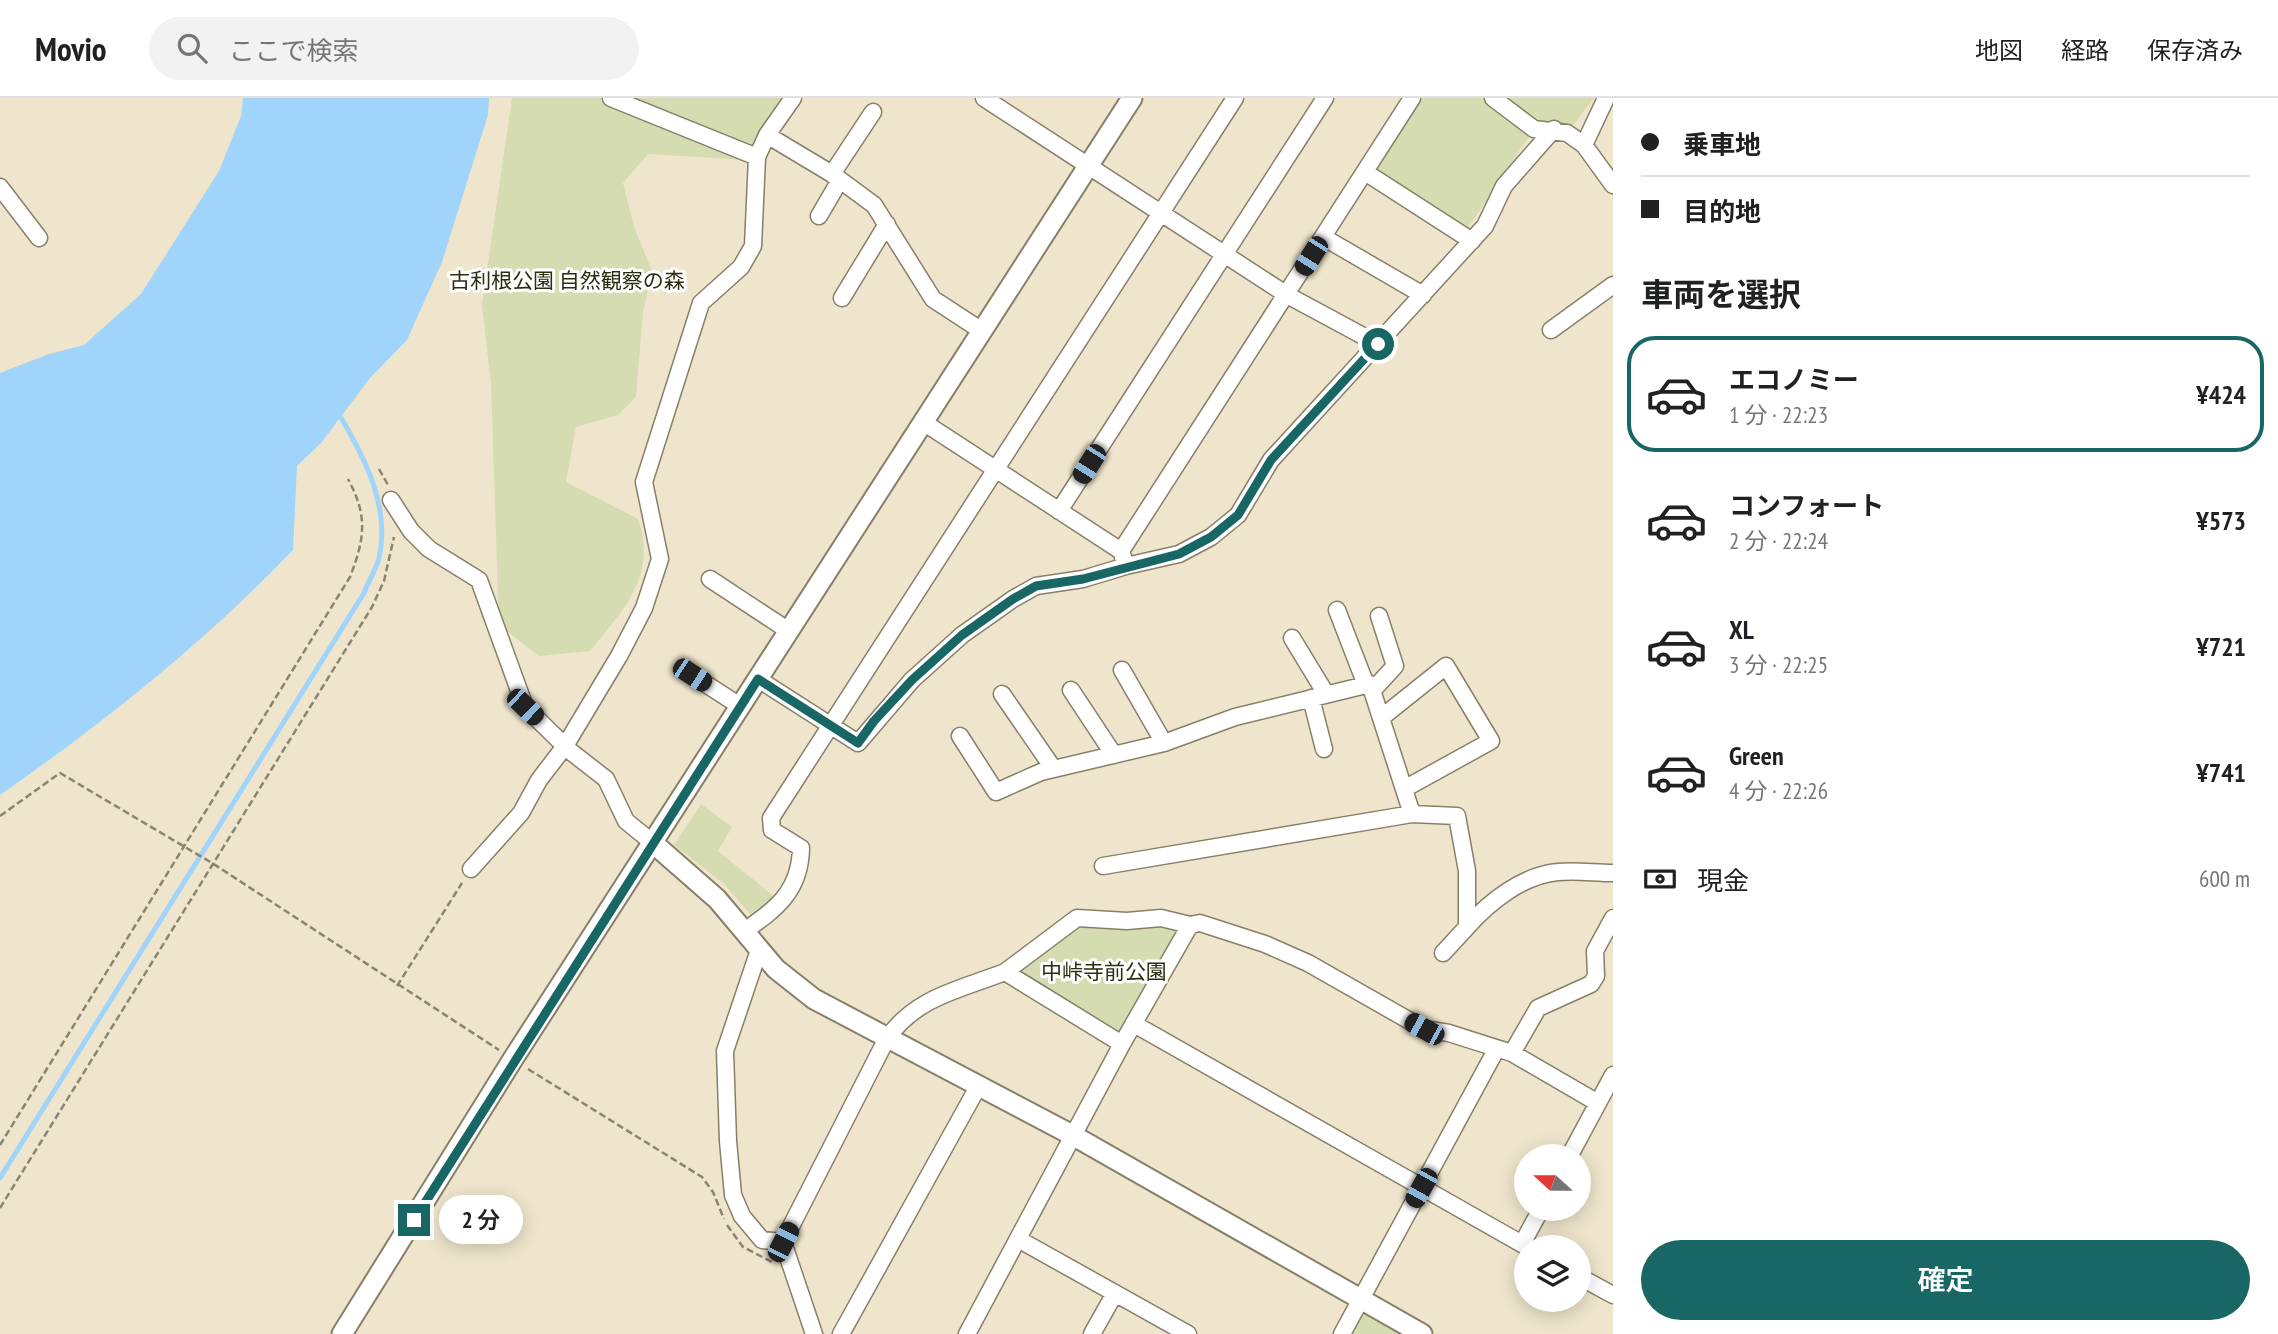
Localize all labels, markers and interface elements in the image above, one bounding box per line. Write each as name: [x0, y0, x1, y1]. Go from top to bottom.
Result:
search box: [149, 17, 639, 80]
text: Movio: [35, 27, 107, 70]
icon: search: [173, 29, 211, 67]
text: ここで検索: [229, 34, 359, 67]
text: 地図: [1975, 35, 2023, 66]
text: 経路: [2061, 35, 2109, 66]
text: 保存済み: [2147, 35, 2243, 66]
text: 乗車地: [1683, 128, 1761, 161]
text: 目的地: [1683, 195, 1761, 228]
car: [1291, 233, 1332, 279]
park label: 古利根公園 自然観察の森: [449, 267, 685, 294]
text: 車両を選択: [1641, 273, 1801, 315]
route start: [1362, 328, 1394, 360]
icon: car: [1645, 363, 1708, 426]
text: エコノミー: [1729, 363, 1859, 396]
text: ¥424: [2196, 378, 2246, 411]
text: 1 分 · 22:23: [1729, 400, 1828, 429]
car: [1069, 441, 1110, 487]
icon: car: [1645, 489, 1708, 552]
text: コンフォート: [1729, 489, 1884, 522]
text: ¥573: [2196, 504, 2246, 537]
text: 2 分 · 22:24: [1729, 526, 1828, 555]
text: XL: [1729, 613, 1754, 646]
icon: car: [1645, 615, 1708, 678]
text: ¥721: [2196, 630, 2246, 663]
text: 3 分 · 22:25: [1729, 650, 1828, 679]
car: [669, 655, 716, 695]
car: [503, 685, 548, 729]
text: Green: [1729, 739, 1784, 772]
icon: car: [1645, 741, 1708, 804]
text: ¥741: [2196, 756, 2246, 789]
text: 4 分 · 22:26: [1729, 776, 1828, 805]
icon: cash: [1641, 860, 1679, 898]
text: 現金: [1697, 864, 1749, 897]
text: 600 m: [2199, 864, 2250, 893]
park label: 中峠寺前公園: [1041, 958, 1167, 985]
car: [1401, 1010, 1448, 1048]
north arrow: [1514, 1144, 1591, 1222]
map controls: [1514, 1144, 1591, 1312]
car: [1402, 1165, 1441, 1211]
callout: 2 分: [438, 1196, 522, 1244]
route end: [398, 1204, 430, 1236]
text: 2 分: [462, 1205, 500, 1234]
car: [765, 1219, 802, 1265]
button: layers: [1514, 1235, 1591, 1312]
button: 確定: [1641, 1240, 2250, 1320]

